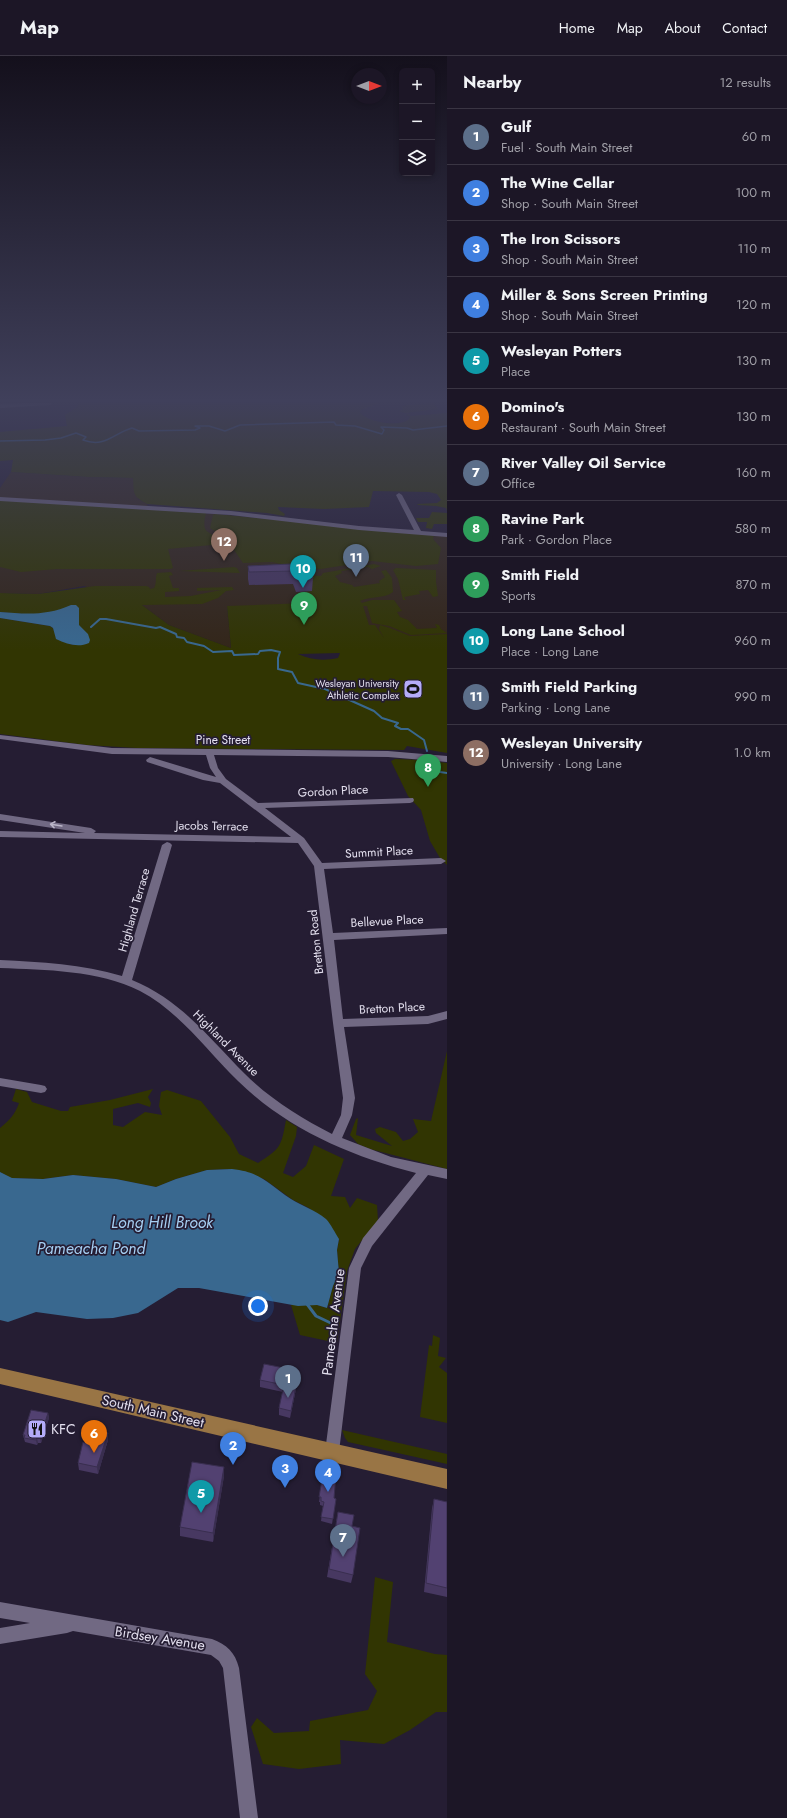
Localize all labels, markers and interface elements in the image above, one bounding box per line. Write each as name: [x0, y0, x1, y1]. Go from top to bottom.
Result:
text: Map: [20, 14, 59, 41]
text: Home: [559, 18, 595, 38]
text: Map: [617, 18, 643, 38]
text: About: [665, 18, 700, 38]
text: Contact: [722, 18, 767, 38]
north arrow: [351, 68, 387, 104]
map controls: [399, 68, 435, 176]
button: +: [399, 68, 435, 104]
text: Nearby: [463, 70, 521, 94]
text: 12 results: [719, 73, 771, 92]
button: −: [399, 104, 435, 140]
text: Gulf: [501, 116, 531, 138]
text: 1: [473, 127, 479, 146]
text: 60 m: [742, 127, 771, 146]
text: Fuel · South Main Street: [501, 138, 632, 157]
button: layers: [399, 140, 435, 176]
text: The Wine Cellar: [501, 172, 614, 194]
text: 2: [472, 183, 480, 202]
text: 100 m: [736, 183, 771, 202]
text: Shop · South Main Street: [501, 194, 638, 213]
text: The Iron Scissors: [501, 228, 620, 250]
text: 3: [472, 239, 480, 258]
text: 110 m: [737, 239, 771, 258]
text: Shop · South Main Street: [501, 250, 638, 269]
text: Miller & Sons Screen Printing: [501, 284, 708, 306]
text: 4: [471, 295, 481, 314]
text: 120 m: [736, 295, 771, 314]
text: Shop · South Main Street: [501, 306, 638, 325]
text: Wesleyan Potters: [501, 340, 622, 362]
text: 5: [472, 351, 480, 370]
text: 130 m: [736, 351, 771, 370]
text: Place: [501, 362, 530, 381]
text: Domino's: [501, 396, 564, 418]
text: 6: [472, 407, 480, 426]
text: 130 m: [736, 407, 771, 426]
text: Restaurant · South Main Street: [501, 418, 666, 437]
text: River Valley Oil Service: [501, 452, 666, 474]
text: 7: [472, 463, 480, 482]
text: 160 m: [736, 463, 771, 482]
text: Office: [501, 474, 535, 493]
text: Ravine Park: [501, 508, 584, 530]
text: 8: [472, 519, 480, 538]
text: 580 m: [735, 519, 771, 538]
pin: 12: [211, 528, 237, 561]
text: Park · Gordon Place: [501, 530, 612, 549]
pin: 11: [343, 544, 369, 577]
pin: 10: [290, 555, 316, 588]
text: Smith Field: [501, 564, 579, 586]
text: 9: [472, 575, 480, 594]
text: 870 m: [735, 575, 771, 594]
text: Sports: [501, 586, 535, 605]
pin: 9: [291, 592, 317, 625]
text: Long Lane School: [501, 620, 625, 642]
text: 10: [468, 631, 484, 650]
text: 960 m: [734, 631, 771, 650]
text: Place · Long Lane: [501, 642, 599, 661]
place label: Wesleyan University Athletic Complex: [316, 676, 400, 703]
text: Smith Field Parking: [501, 676, 637, 698]
sports icon: Wesleyan University Athletic Complex: [402, 678, 424, 700]
text: 11: [469, 687, 483, 706]
text: 990 m: [734, 687, 771, 706]
text: Parking · Long Lane: [501, 698, 610, 717]
street label: Pine Street: [196, 731, 250, 749]
text: Wesleyan University: [501, 732, 642, 754]
text: 12: [468, 743, 484, 762]
text: 1.0 km: [734, 743, 771, 762]
pin: 8: [415, 754, 441, 787]
text: University · Long Lane: [501, 754, 622, 773]
street label: Gordon Place: [297, 780, 369, 802]
street label: Jacobs Terrace: [173, 816, 249, 836]
one-way arrow: [50, 821, 63, 829]
street label: Summit Place: [344, 841, 414, 863]
street label: Highland Terrace: [113, 866, 155, 954]
street label: Bretton Road: [304, 909, 328, 975]
street label: Bellevue Place: [350, 910, 424, 932]
street label: Bretton Place: [359, 997, 425, 1019]
street label: Highland Avenue: [189, 1006, 263, 1080]
water label: Long Hill Brook: [111, 1211, 214, 1234]
water label: Pameacha Pond: [37, 1237, 146, 1260]
street label: Pameacha Avenue: [317, 1267, 349, 1377]
your location: [248, 1296, 268, 1316]
pin: 1: [275, 1365, 301, 1398]
street label: South Main Street: [100, 1390, 207, 1433]
restaurant icon: KFC: [26, 1418, 48, 1440]
place label: KFC: [51, 1419, 76, 1439]
pin: 6: [81, 1420, 107, 1453]
pin: 2: [220, 1432, 246, 1465]
pin: 3: [272, 1455, 298, 1488]
pin: 4: [315, 1459, 341, 1492]
pin: 5: [188, 1480, 214, 1513]
pin: 7: [330, 1524, 356, 1557]
street label: Birdsey Avenue: [114, 1621, 206, 1655]

